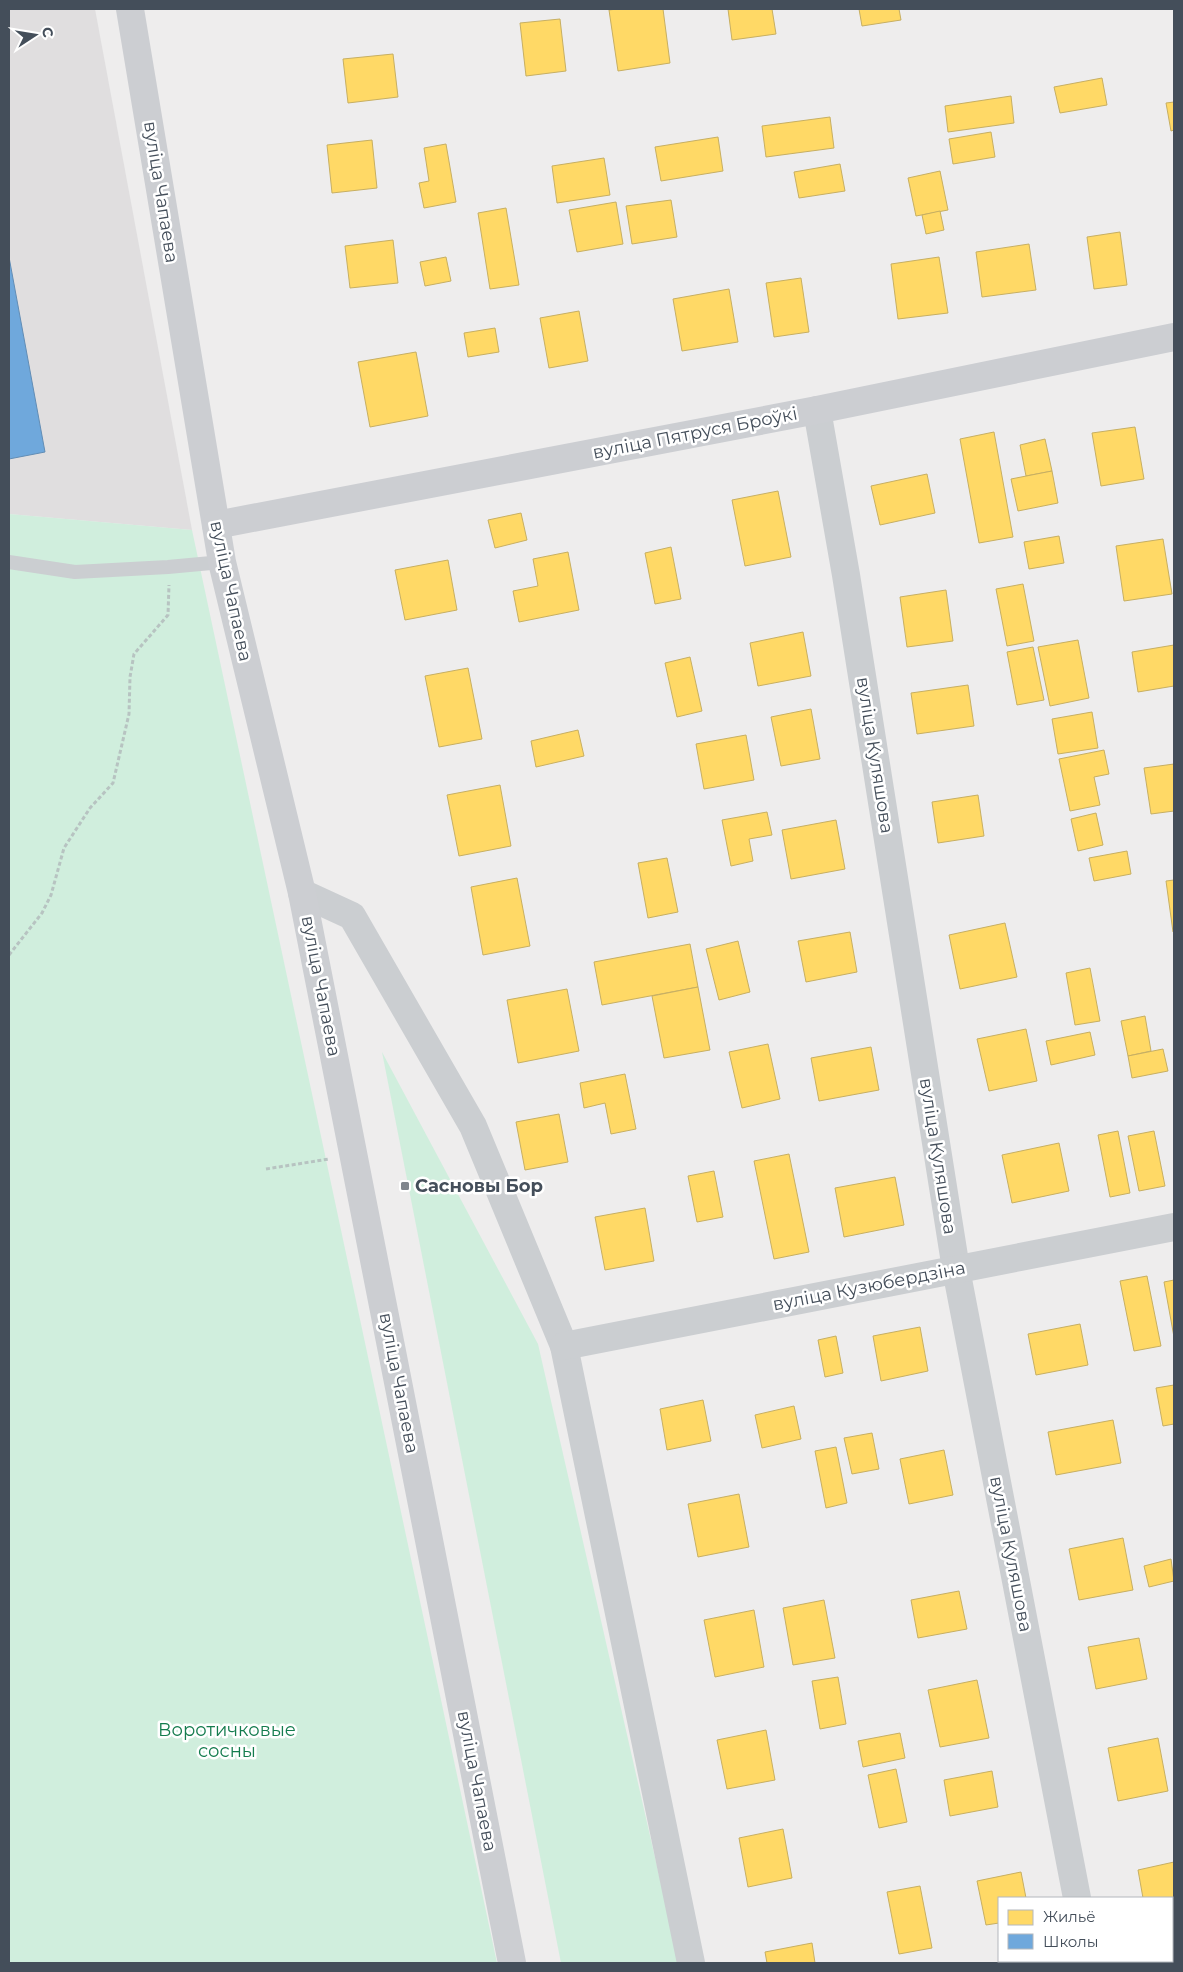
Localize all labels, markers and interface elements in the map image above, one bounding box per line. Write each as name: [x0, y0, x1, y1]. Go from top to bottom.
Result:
north arrow: [10, 10, 60, 60]
text: С: [38, 25, 58, 39]
street label: вуліца Чапаева: [139, 120, 183, 264]
street label: вуліца Пятруся Броўкі: [591, 402, 799, 464]
street label: вуліца Чапаева: [205, 519, 257, 663]
street label: вуліца Куляшова: [852, 675, 898, 835]
street label: вуліца Чапаева: [297, 914, 345, 1058]
street label: вуліца Куляшова: [915, 1076, 961, 1236]
place label: Сасновы Бор: [415, 1175, 543, 1197]
marker: Сасновы Бор: [399, 1180, 411, 1192]
street label: вуліца Кузюбердзіна: [771, 1257, 967, 1315]
street label: вуліца Чапаева: [375, 1311, 423, 1455]
street label: вуліца Куляшова: [985, 1474, 1037, 1634]
street label: вуліца Чапаева: [453, 1709, 501, 1853]
park label: Воротичковые сосны: [158, 1719, 296, 1762]
legend: [998, 1897, 1173, 1962]
text: Жильё: [1043, 1907, 1096, 1926]
text: Школы: [1043, 1932, 1099, 1951]

